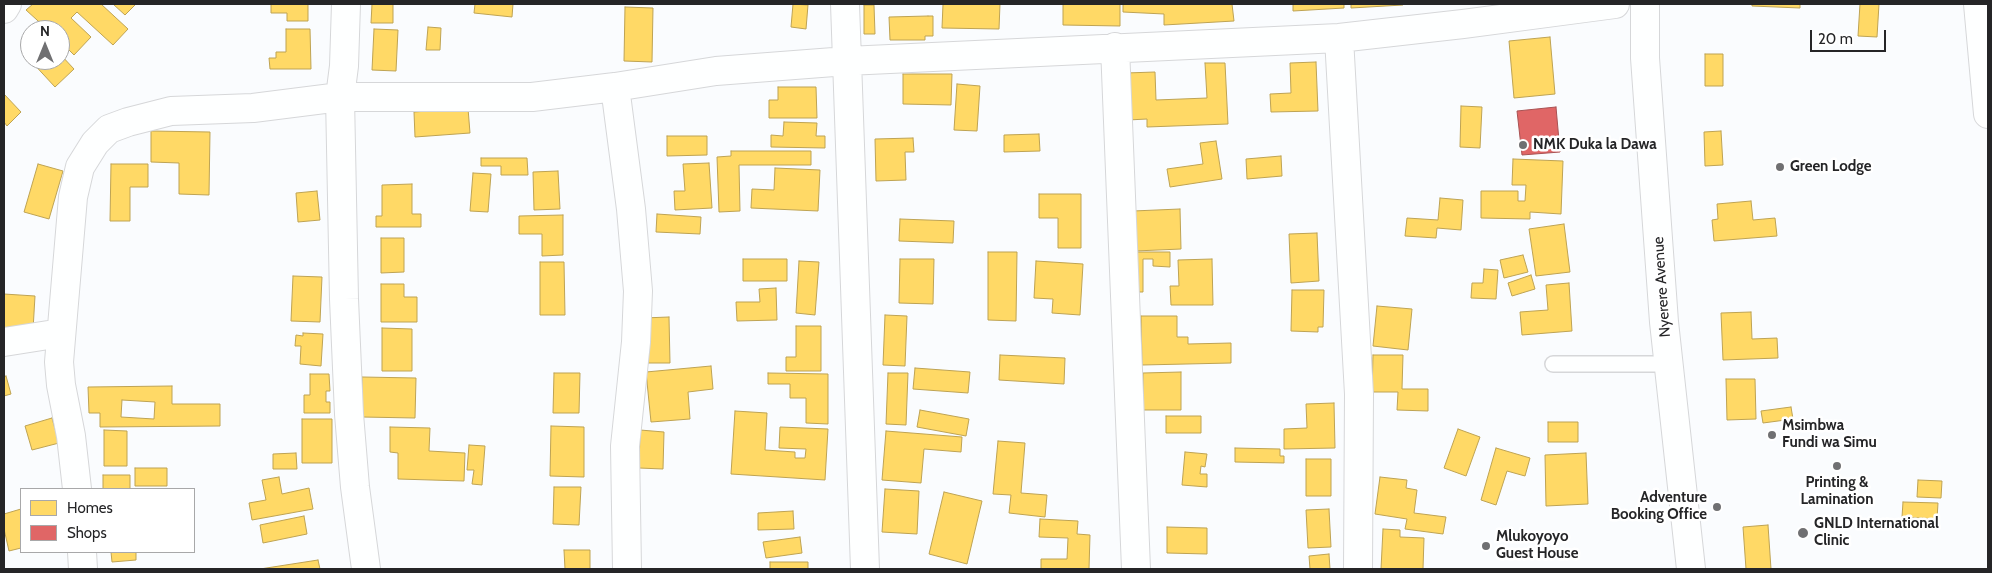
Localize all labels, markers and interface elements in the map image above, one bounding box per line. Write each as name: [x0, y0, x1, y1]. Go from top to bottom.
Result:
north arrow: [20, 20, 70, 70]
scale bar: [1812, 20, 1888, 52]
text: N: [40, 22, 50, 40]
text: 20 m: [1818, 30, 1853, 48]
place label: NMK Duka la Dawa: [1533, 136, 1657, 154]
marker: NMK Duka la Dawa: [1517, 139, 1529, 151]
place label: Green Lodge: [1790, 158, 1871, 176]
marker: Green Lodge: [1774, 161, 1786, 173]
street label: Nyerere Avenue: [1650, 236, 1674, 338]
place label: Msimbwa Fundi wa Simu: [1782, 417, 1877, 452]
marker: Msimbwa Fundi wa Simu: [1766, 429, 1778, 441]
marker: Printing & Lamination: [1831, 460, 1843, 472]
place label: Printing & Lamination: [1801, 474, 1873, 509]
legend: [20, 488, 195, 553]
place label: Adventure Booking Office: [1611, 489, 1707, 524]
text: Homes: [67, 499, 113, 517]
marker: Adventure Booking Office: [1711, 501, 1723, 513]
place label: GNLD International Clinic: [1814, 515, 1939, 550]
text: Shops: [67, 524, 107, 542]
marker: GNLD International Clinic: [1796, 526, 1810, 540]
place label: Mlukoyoyo Guest House: [1496, 528, 1578, 563]
marker: Mlukoyoyo Guest House: [1480, 540, 1492, 552]

